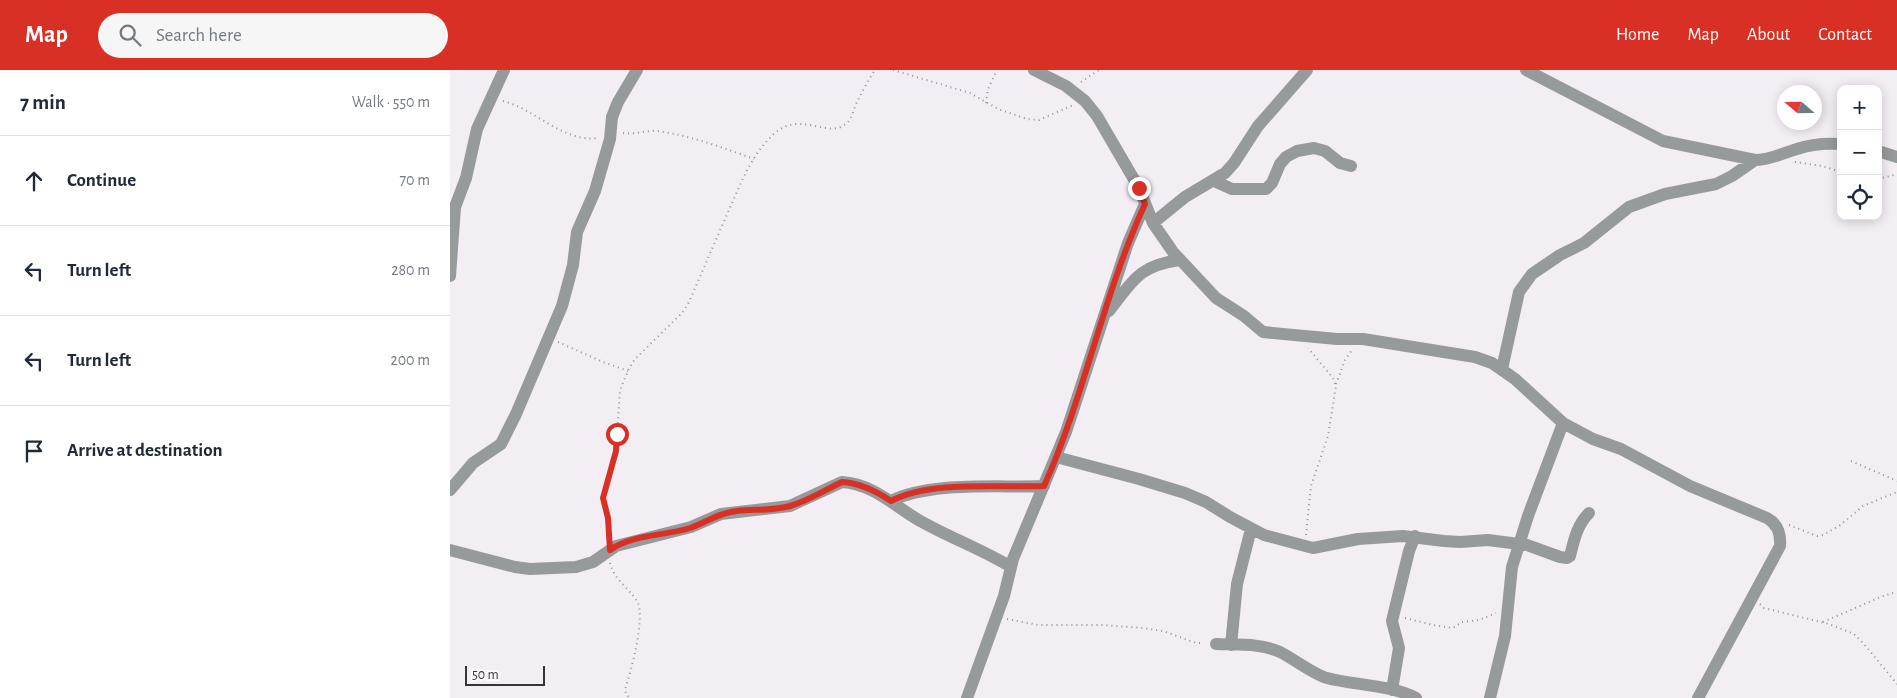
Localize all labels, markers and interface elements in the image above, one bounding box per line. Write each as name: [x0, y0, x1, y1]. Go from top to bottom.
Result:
search box: [98, 13, 448, 58]
icon: search: [116, 21, 144, 49]
text: Map: [25, 23, 68, 47]
text: Search here: [156, 26, 242, 45]
text: Home: [1616, 26, 1659, 44]
text: Map: [1687, 26, 1719, 44]
text: About: [1747, 26, 1790, 44]
text: Contact: [1818, 26, 1872, 44]
north arrow: [1777, 85, 1822, 130]
map controls: [1837, 85, 1882, 220]
button: +: [1837, 85, 1882, 130]
text: 7 min: [20, 92, 66, 113]
text: Walk · 550 m: [352, 94, 430, 110]
button: −: [1837, 130, 1882, 175]
icon: ahead: [20, 167, 48, 195]
text: Continue: [67, 171, 136, 190]
text: 70 m: [399, 172, 430, 188]
button: locate: [1837, 175, 1882, 220]
route end: [1128, 177, 1151, 200]
icon: left: [20, 257, 48, 285]
text: Turn left: [67, 261, 131, 280]
text: 280 m: [391, 262, 430, 278]
icon: left: [20, 347, 48, 375]
text: Turn left: [67, 351, 131, 370]
text: 200 m: [390, 352, 430, 368]
route start: [606, 423, 629, 446]
icon: arrive: [20, 437, 48, 465]
text: Arrive at destination: [67, 441, 223, 460]
scale bar: [465, 663, 545, 686]
text: 50 m: [472, 668, 499, 682]

